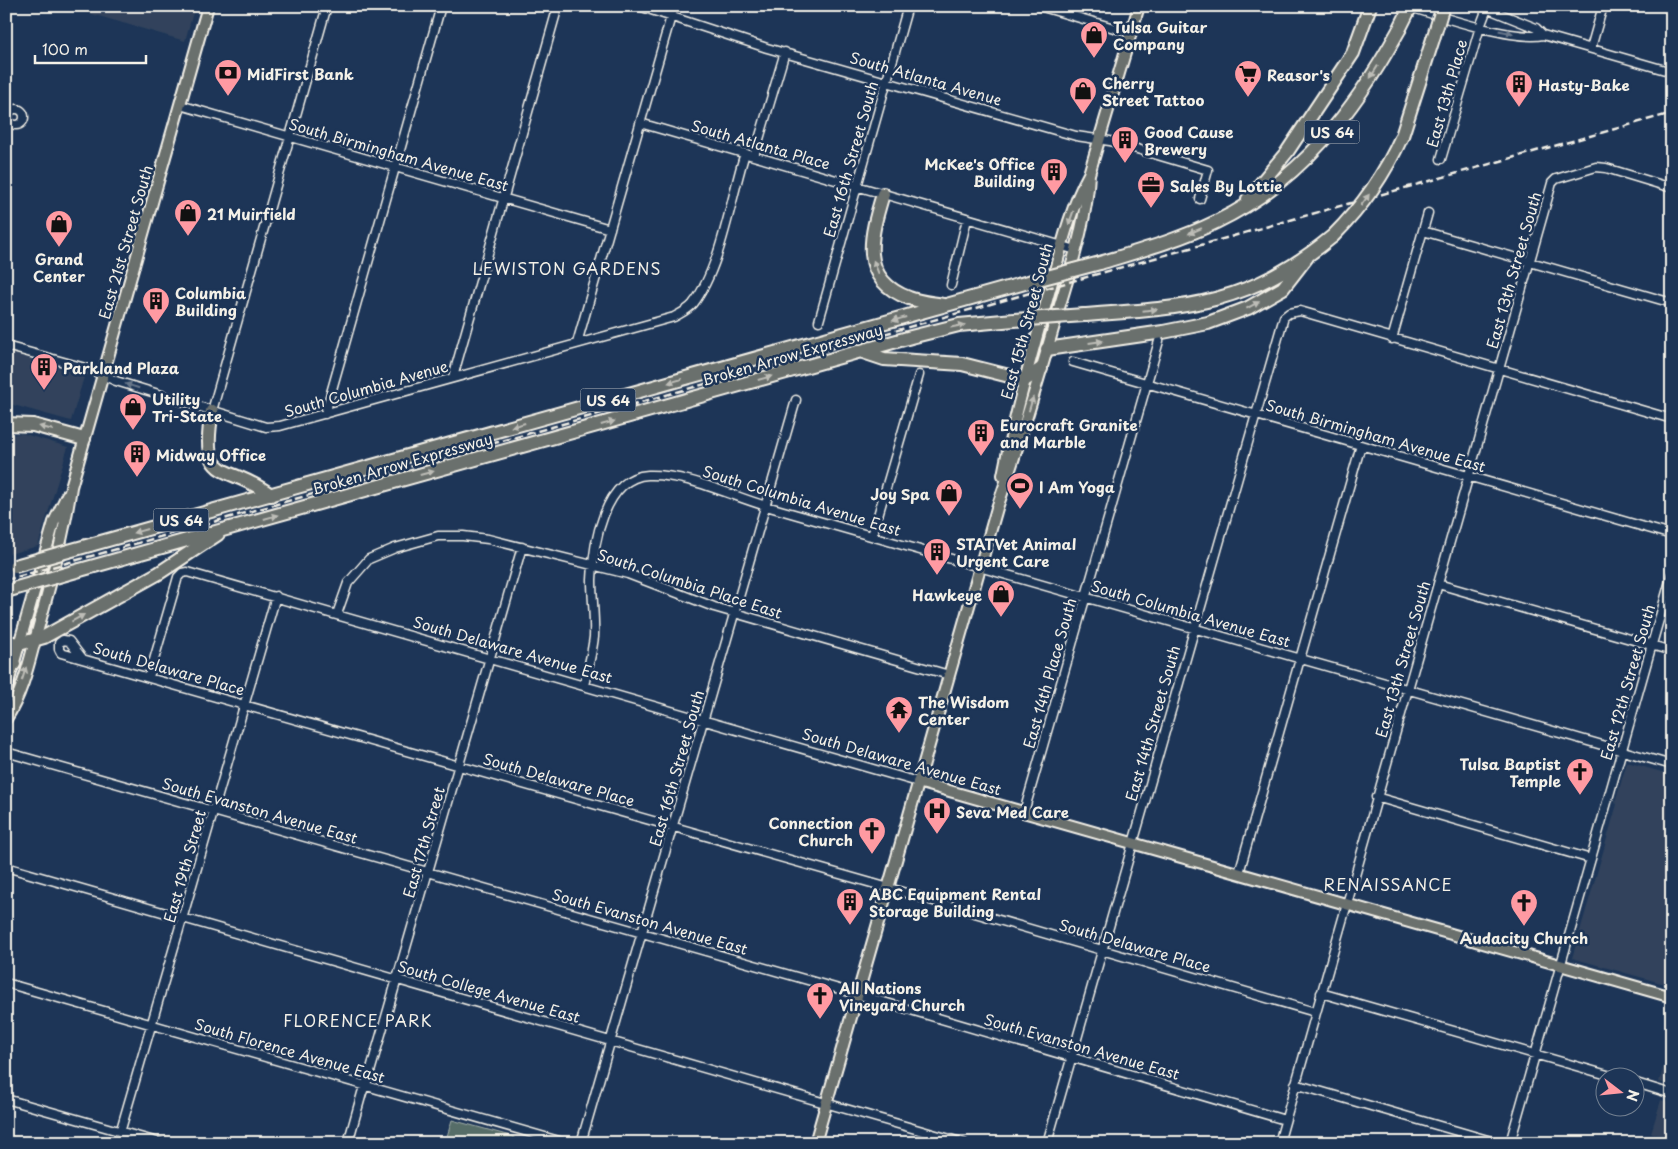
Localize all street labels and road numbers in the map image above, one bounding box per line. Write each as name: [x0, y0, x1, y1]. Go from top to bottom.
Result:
street label: East 13th Place: [1420, 36, 1472, 150]
street label: South Atlanta Avenue: [847, 45, 1005, 111]
street label: East 16th Street South: [817, 78, 883, 240]
street label: South Birmingham Avenue East: [286, 112, 512, 196]
street label: South Atlanta Place: [689, 113, 833, 175]
road number: US 64: [1304, 120, 1360, 144]
street label: East 21st Street South: [92, 162, 158, 322]
street label: East 13th Street South: [1480, 189, 1546, 351]
street label: East 15th Street South: [994, 240, 1058, 402]
street label: Broken Arrow Expressway: [699, 317, 885, 391]
street label: South Columbia Avenue: [282, 354, 450, 422]
road number: US 64: [580, 388, 636, 412]
street label: South Birmingham Avenue East: [1263, 393, 1489, 477]
street label: Broken Arrow Expressway: [309, 426, 495, 500]
street label: South Columbia Avenue East: [700, 459, 904, 541]
road number: US 64: [154, 508, 208, 532]
street label: South Columbia Place East: [595, 542, 785, 624]
street label: South Columbia Avenue East: [1089, 574, 1293, 652]
street label: East 13th Street South: [1369, 578, 1435, 740]
street label: East 14th Place South: [1016, 595, 1082, 751]
street label: East 12th Street South: [1594, 601, 1660, 763]
street label: South Delaware Avenue East: [411, 610, 615, 688]
street label: South Delaware Place: [90, 635, 248, 701]
street label: East 14th Street South: [1119, 642, 1185, 804]
street label: East 16th Street South: [643, 687, 709, 849]
street label: South Delaware Avenue East: [800, 722, 1004, 800]
street label: South Delaware Place: [480, 746, 638, 812]
street label: South Evanston Avenue East: [160, 771, 360, 849]
street label: East 17th Street: [396, 784, 450, 900]
street label: East 19th Street: [157, 807, 211, 925]
street label: South Evanston Avenue East: [550, 882, 750, 960]
street label: South Delaware Place: [1056, 912, 1214, 978]
street label: South College Avenue East: [395, 954, 583, 1028]
street label: South Evanston Avenue East: [982, 1007, 1182, 1085]
street label: South Florence Avenue East: [192, 1012, 388, 1088]

